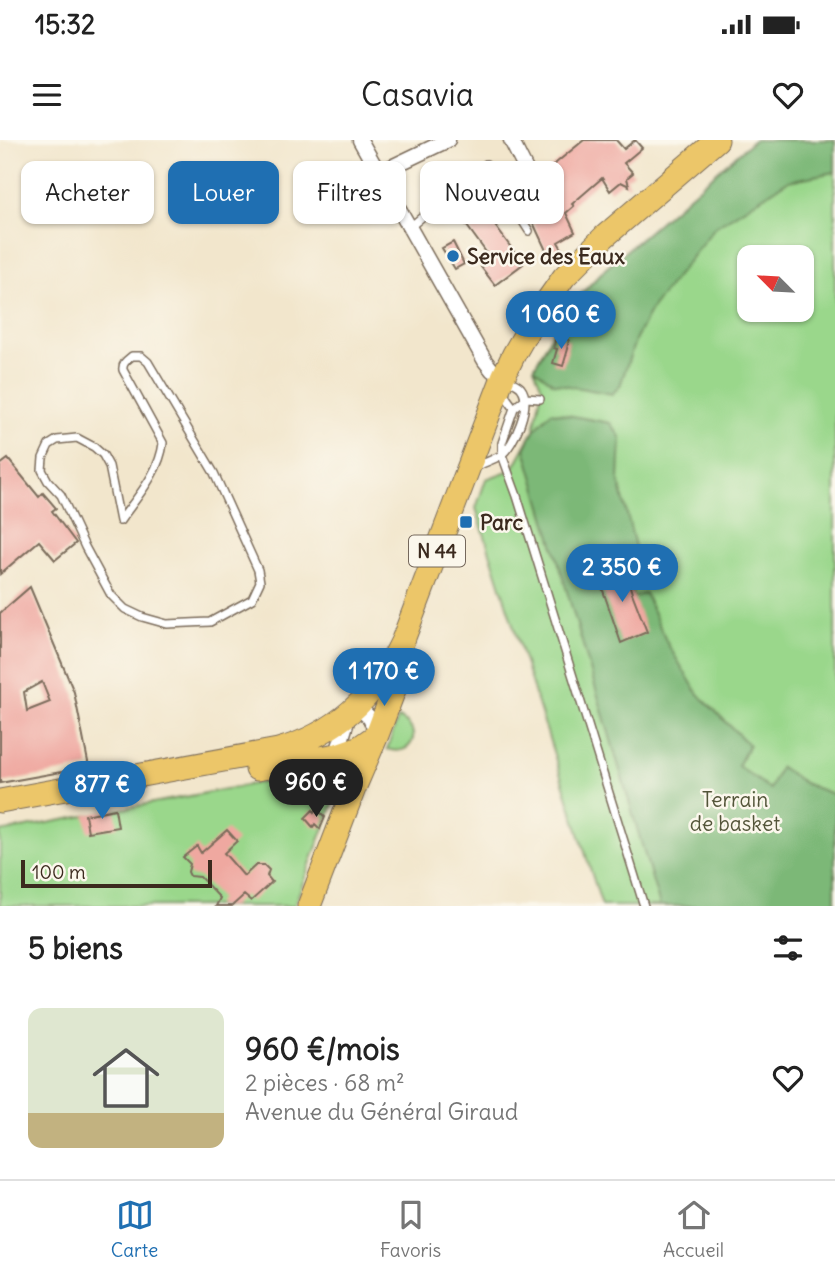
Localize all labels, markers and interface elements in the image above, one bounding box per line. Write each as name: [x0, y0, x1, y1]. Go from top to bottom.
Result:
text: 15:32: [35, 8, 95, 41]
text: Casavia: [361, 74, 474, 115]
icon: menu: [28, 76, 66, 114]
icon: heart: [769, 76, 807, 114]
chip: Acheter: [21, 161, 154, 224]
chip: Louer: [168, 161, 279, 224]
chip: Filtres: [293, 161, 406, 224]
chip: Nouveau: [420, 161, 564, 224]
place label: Service des Eaux: [467, 243, 625, 270]
north arrow: [737, 245, 814, 322]
map controls: [737, 245, 814, 322]
marker: Service des Eaux: [445, 248, 461, 264]
pin: 1 060 €: [496, 292, 626, 351]
text: 1 060 €: [522, 299, 600, 328]
place label: Parc: [480, 509, 523, 536]
marker: Parc: [458, 514, 474, 530]
road number: N 44: [409, 536, 465, 566]
pin: 2 350 €: [557, 545, 687, 604]
text: 2 350 €: [582, 552, 662, 581]
pin: 1 170 €: [319, 648, 449, 708]
text: 1 170 €: [349, 656, 419, 685]
pin: 960 €: [267, 760, 365, 819]
pin: 877 €: [53, 762, 151, 821]
text: 960 €: [285, 767, 347, 796]
text: 877 €: [74, 769, 130, 798]
park label: Terrain de basket: [690, 786, 780, 837]
scale bar: [21, 857, 212, 889]
text: 100 m: [32, 860, 86, 884]
text: 5 biens: [28, 929, 123, 967]
icon: filters: [769, 929, 807, 967]
text: 960 €/mois: [245, 1030, 400, 1068]
icon: home: [84, 1036, 168, 1120]
icon: heart: [769, 1059, 807, 1097]
text: 2 pièces · 68 m²: [245, 1068, 405, 1097]
text: Avenue du Général Giraud: [245, 1097, 518, 1126]
tab: Carte: [111, 1196, 158, 1262]
tab: Favoris: [380, 1196, 441, 1262]
tab: Accueil: [663, 1196, 724, 1262]

